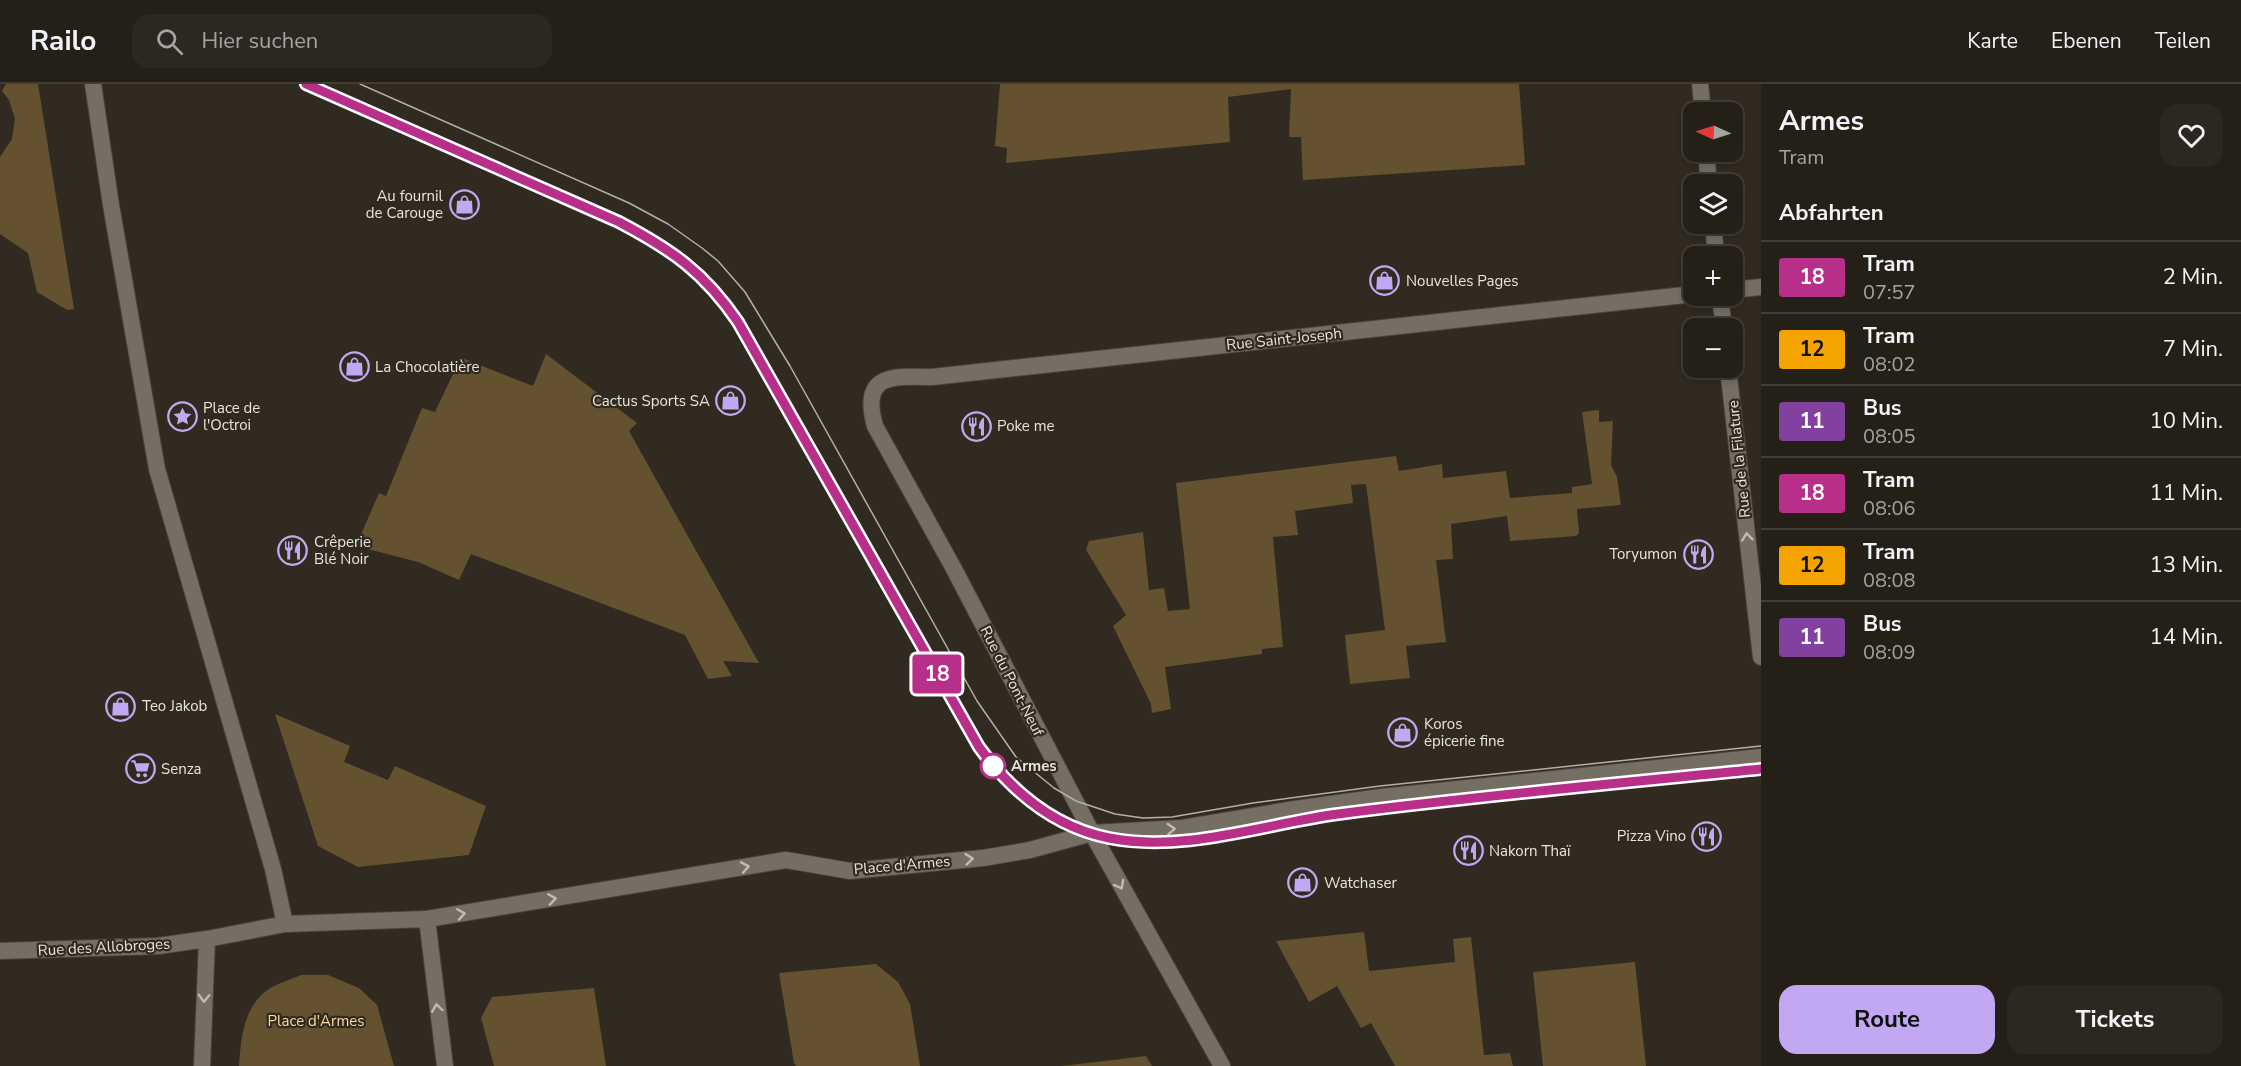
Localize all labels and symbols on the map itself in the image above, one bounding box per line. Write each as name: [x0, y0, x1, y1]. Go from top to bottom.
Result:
north arrow: [1683, 102, 1743, 162]
place label: Au fournil de Carouge: [366, 186, 444, 223]
shop icon: Au fournil de Carouge: [448, 189, 480, 221]
shop icon: Nouvelles Pages: [1369, 265, 1401, 297]
place label: Nouvelles Pages: [1406, 271, 1518, 291]
street label: Rue Saint-Joseph: [1225, 323, 1343, 355]
shop icon: La Chocolatière: [338, 351, 370, 383]
place label: La Chocolatière: [375, 357, 479, 377]
shop icon: Cactus Sports SA: [715, 385, 747, 417]
place label: Cactus Sports SA: [592, 391, 710, 411]
place label: Place de l'Octroi: [203, 398, 260, 435]
street label: Rue de la Filature: [1723, 399, 1755, 519]
place icon: Place de l'Octroi: [166, 401, 198, 433]
restaurant icon: Poke me: [960, 410, 992, 442]
place label: Poke me: [997, 416, 1054, 436]
place label: Crêperie Blé Noir: [314, 532, 371, 569]
one-way arrow: [1742, 532, 1754, 541]
restaurant icon: Crêperie Blé Noir: [277, 535, 309, 567]
restaurant icon: Toryumon: [1682, 538, 1714, 570]
place label: Toryumon: [1609, 544, 1677, 564]
street label: Rue du Pont-Neuf: [976, 622, 1049, 740]
line badge: 18: [910, 654, 964, 694]
shop icon: Teo Jakob: [105, 690, 137, 722]
place label: Teo Jakob: [142, 696, 208, 716]
place label: Koros épicerie fine: [1424, 714, 1505, 751]
shop icon: Koros épicerie fine: [1387, 717, 1419, 749]
supermarket icon: Senza: [124, 753, 156, 785]
marker: Armes: [980, 753, 1006, 779]
place label: Armes: [1011, 756, 1057, 776]
place label: Senza: [161, 759, 202, 779]
restaurant icon: Pizza Vino: [1691, 820, 1723, 852]
one-way arrow: [1167, 822, 1176, 835]
place label: Pizza Vino: [1617, 826, 1686, 846]
restaurant icon: Nakorn Thaï: [1452, 835, 1484, 867]
place label: Nakorn Thaï: [1489, 841, 1571, 861]
street label: Place d'Armes: [853, 851, 951, 879]
one-way arrow: [965, 853, 974, 866]
one-way arrow: [740, 862, 749, 874]
shop icon: Watchaser: [1287, 867, 1319, 899]
place label: Watchaser: [1324, 873, 1397, 893]
one-way arrow: [1113, 878, 1124, 889]
one-way arrow: [547, 893, 557, 906]
one-way arrow: [456, 908, 466, 921]
street label: Rue des Allobroges: [37, 934, 171, 960]
one-way arrow: [198, 993, 211, 1002]
one-way arrow: [432, 1003, 444, 1013]
park label: Place d'Armes: [268, 1011, 364, 1031]

